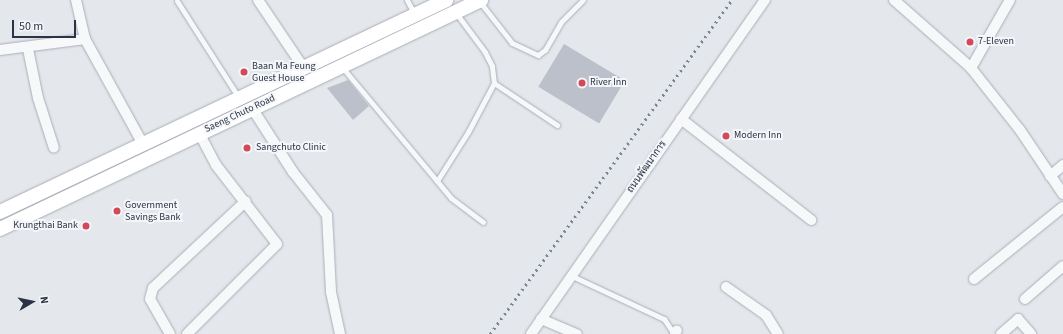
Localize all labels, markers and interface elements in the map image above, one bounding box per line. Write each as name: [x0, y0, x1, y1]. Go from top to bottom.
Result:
scale bar: [14, 12, 78, 38]
text: 50 m: [19, 18, 43, 35]
place label: 7-Eleven: [978, 36, 1014, 48]
marker: 7-Eleven: [965, 37, 975, 47]
place label: Baan Ma Feung Guest House: [252, 60, 315, 84]
marker: Baan Ma Feung Guest House: [239, 67, 249, 77]
place label: River Inn: [590, 77, 627, 89]
marker: River Inn: [577, 78, 587, 88]
street label: Saeng Chuto Road: [203, 92, 277, 136]
place label: Modern Inn: [734, 130, 782, 142]
marker: Modern Inn: [721, 131, 731, 141]
street label: ถนนพัฒนาการ: [625, 139, 669, 195]
marker: Sangchuto Clinic: [241, 142, 253, 154]
place label: Sangchuto Clinic: [256, 142, 326, 154]
place label: Government Savings Bank: [125, 199, 181, 222]
marker: Government Savings Bank: [112, 206, 122, 216]
place label: Krungthai Bank: [13, 220, 78, 232]
marker: Krungthai Bank: [81, 221, 91, 231]
north arrow: [12, 282, 52, 322]
text: N: [36, 295, 52, 305]

